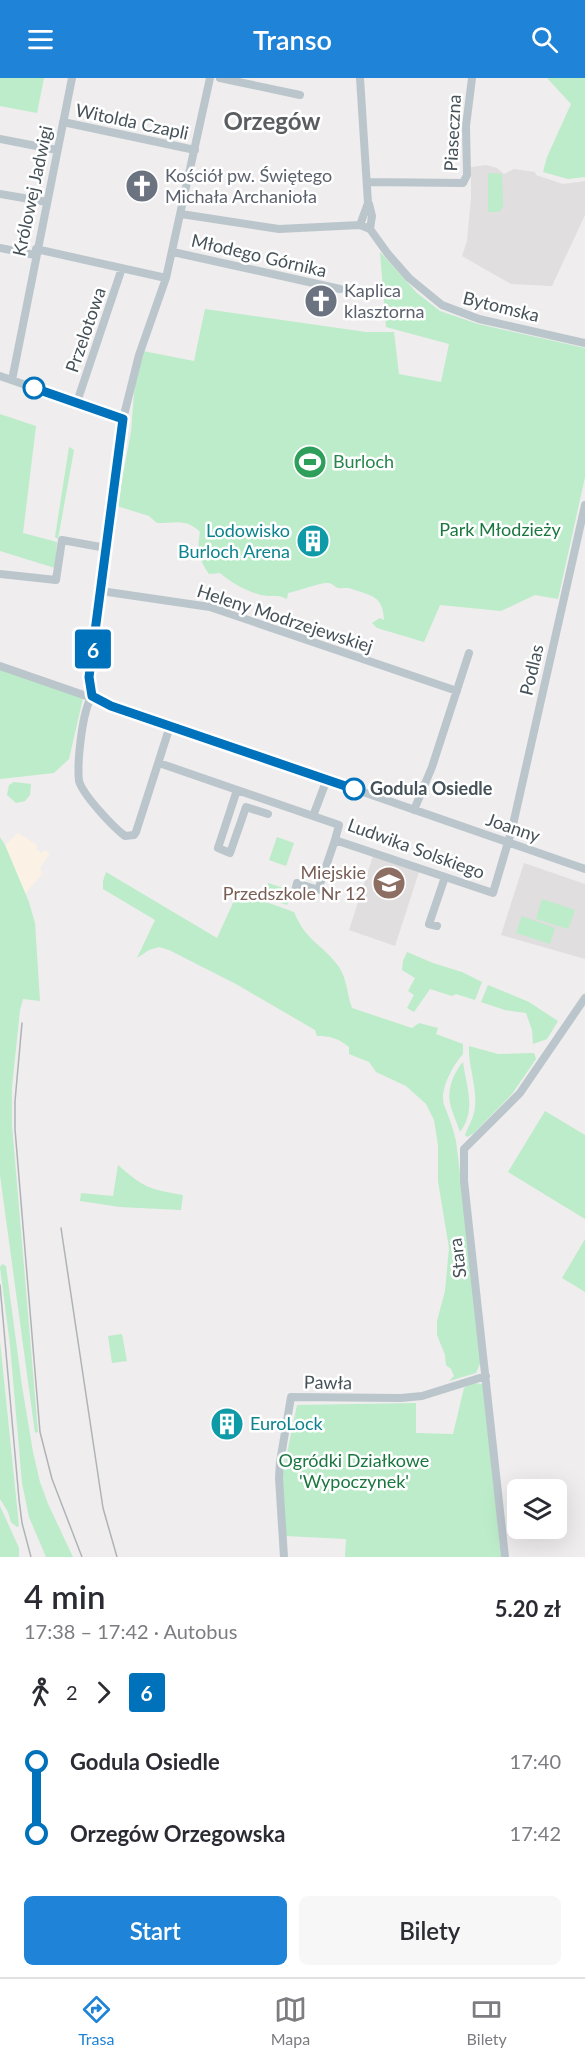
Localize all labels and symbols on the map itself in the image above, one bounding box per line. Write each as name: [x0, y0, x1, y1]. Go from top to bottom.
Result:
street label: Piaseczna: [439, 94, 465, 172]
street label: Witolda Czapli: [74, 98, 191, 144]
district label: Orzegów: [223, 106, 321, 135]
street label: Królowej Jadwigi: [7, 123, 57, 258]
place label: Kościół pw. Świętego Michała Archanioła: [165, 164, 332, 207]
church icon: Kościół pw. Świętego Michała Archanioła: [124, 168, 160, 204]
street label: Młodego Górnika: [189, 229, 329, 281]
place label: Kaplica klasztorna: [344, 279, 424, 322]
church icon: Kaplica klasztorna: [303, 283, 339, 319]
street label: Przelotowa: [60, 284, 110, 375]
street label: Bytomska: [461, 286, 542, 326]
unlabelled marker: [23, 377, 45, 399]
sports icon: Burloch: [292, 444, 328, 480]
place label: Burloch: [333, 450, 394, 472]
park label: Park Młodzieży: [439, 518, 561, 540]
place label: Lodowisko Burloch Arena: [178, 519, 290, 562]
building icon: Lodowisko Burloch Arena: [295, 523, 331, 559]
street label: Heleny Modrzejewskiej: [195, 579, 376, 657]
line badge: 6: [74, 630, 112, 668]
street label: Podlas: [515, 642, 548, 697]
place label: Godula Osiedle: [370, 777, 493, 799]
marker: Godula Osiedle: [343, 778, 365, 800]
street label: Joanny: [483, 808, 544, 847]
street label: Ludwika Solskiego: [345, 813, 488, 883]
place label: Miejskie Przedszkole Nr 12: [223, 861, 366, 904]
school or university icon: Miejskie Przedszkole Nr 12: [371, 865, 407, 901]
street label: Stara: [444, 1237, 470, 1279]
street label: Pawła: [304, 1371, 352, 1393]
building icon: EuroLock: [209, 1406, 245, 1442]
place label: EuroLock: [250, 1412, 324, 1434]
park label: Ogródki Działkowe 'Wypoczynek': [279, 1449, 429, 1492]

